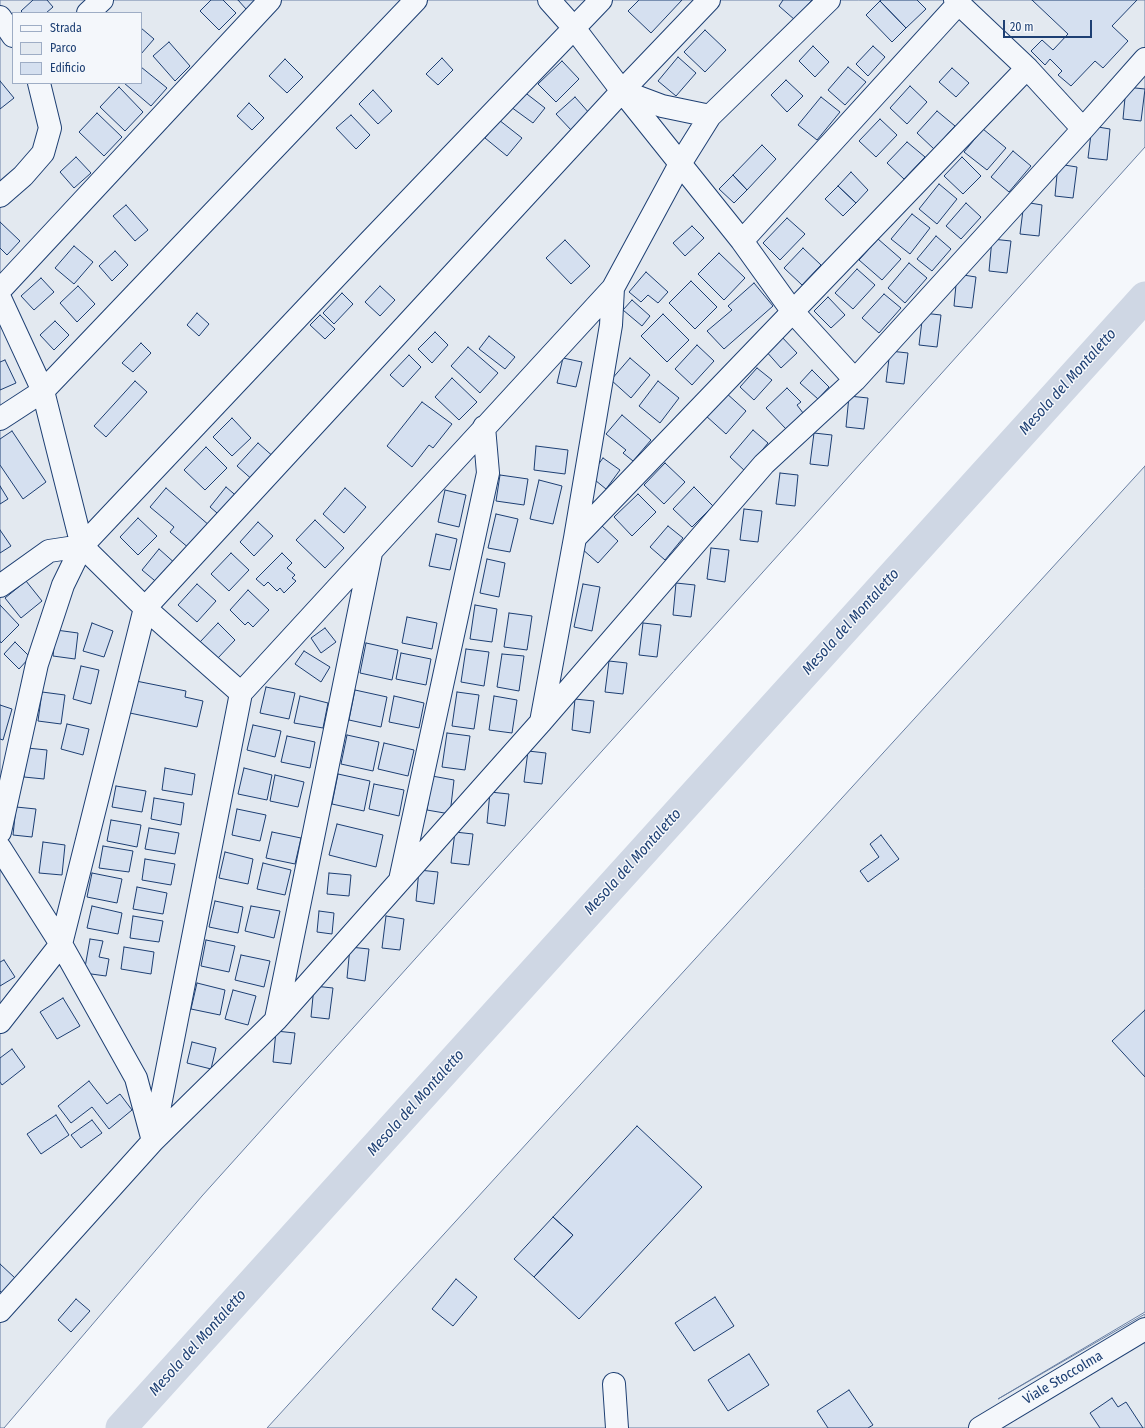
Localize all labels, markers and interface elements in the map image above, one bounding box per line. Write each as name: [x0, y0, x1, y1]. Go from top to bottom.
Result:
legend: [12, 12, 142, 84]
scale bar: [1005, 12, 1094, 38]
text: 20 m: [1010, 20, 1034, 34]
text: Strada: [50, 21, 82, 35]
text: Parco: [50, 41, 77, 55]
text: Edificio: [50, 61, 86, 75]
water label: Mesola del Montaletto: [1016, 325, 1120, 439]
water label: Mesola del Montaletto: [799, 565, 903, 679]
water label: Mesola del Montaletto: [581, 805, 685, 919]
water label: Mesola del Montaletto: [364, 1046, 468, 1160]
water label: Mesola del Montaletto: [146, 1286, 250, 1400]
street label: Viale Stoccolma: [1020, 1348, 1106, 1408]

